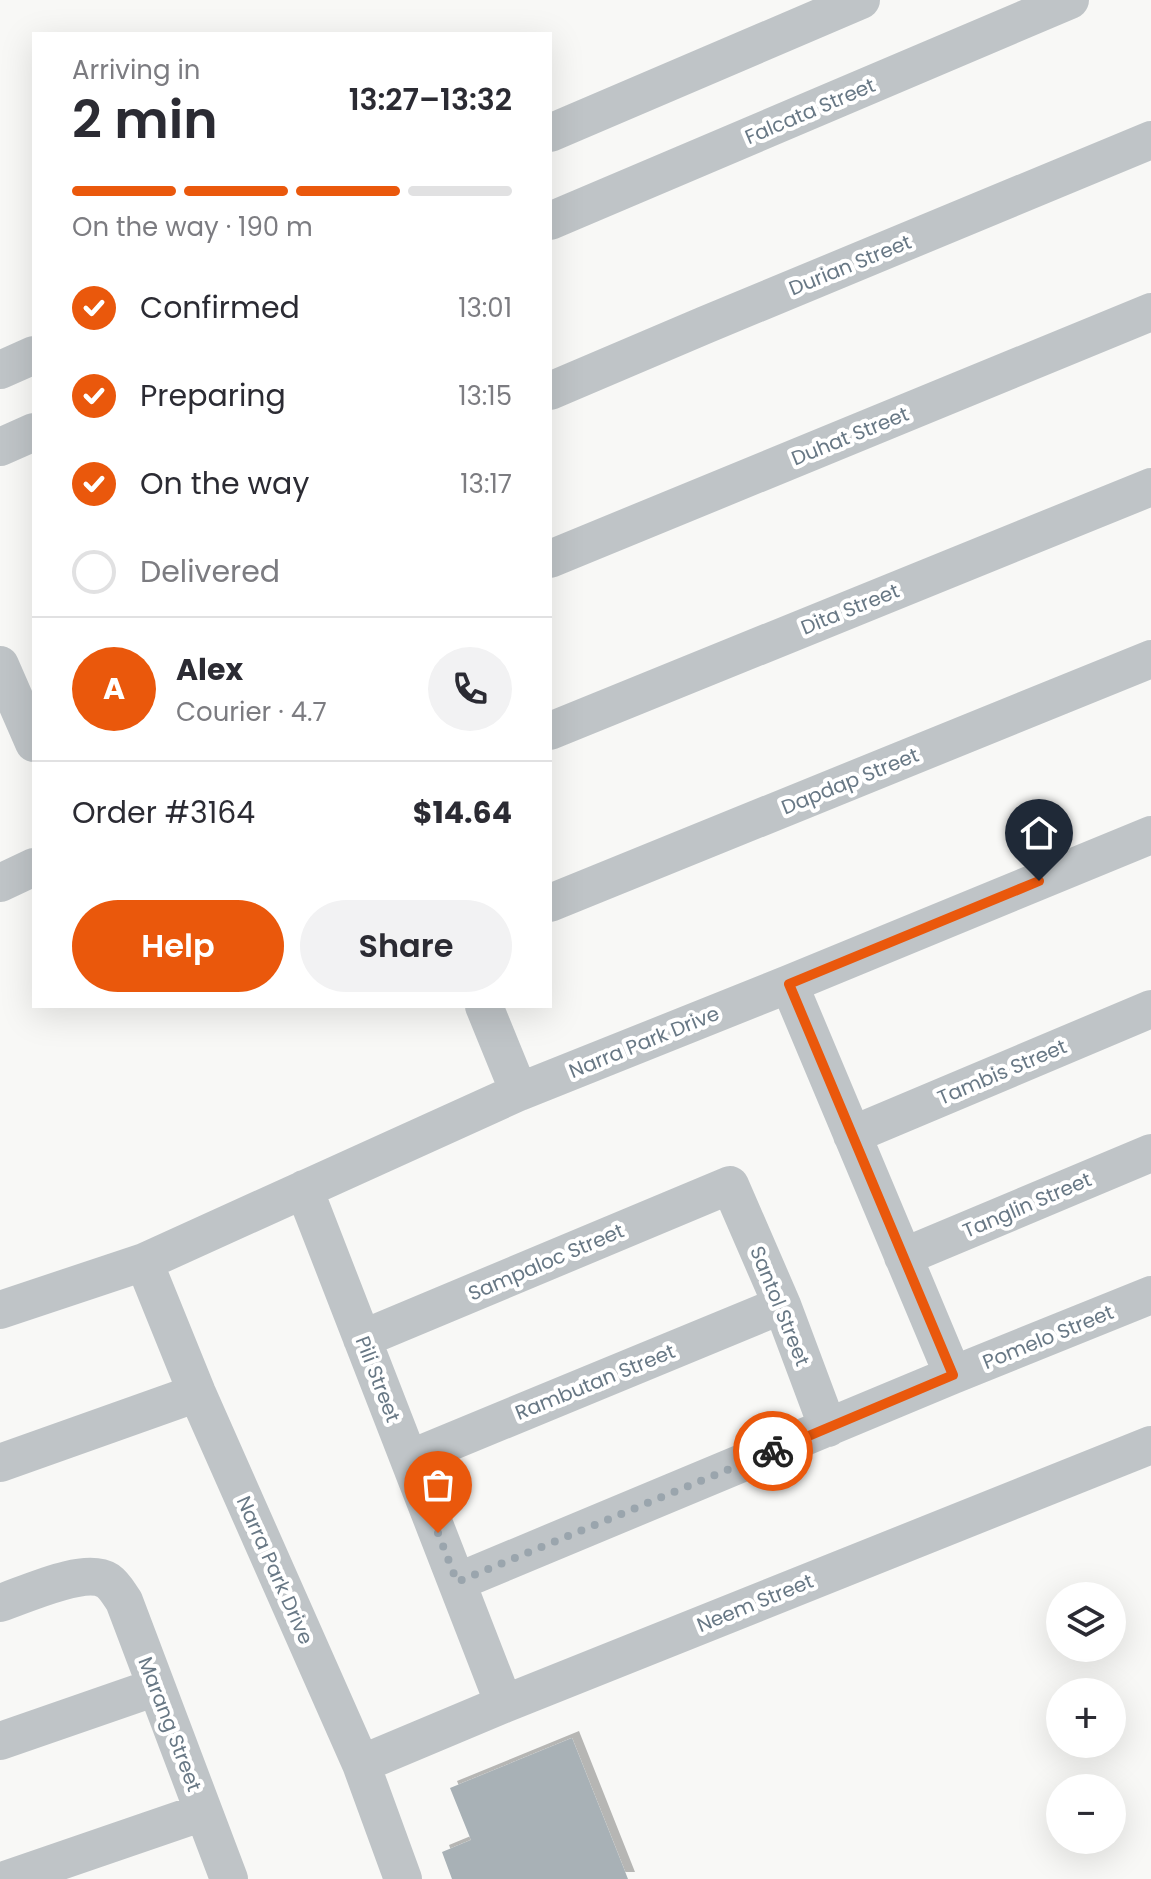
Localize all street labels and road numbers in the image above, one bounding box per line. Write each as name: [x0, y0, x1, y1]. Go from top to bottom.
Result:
street label: Falcata Street: [741, 71, 879, 151]
street label: Durian Street: [785, 228, 915, 302]
street label: Duhat Street: [787, 400, 913, 472]
street label: Dita Street: [797, 577, 903, 641]
street label: Dapdap Street: [777, 741, 923, 821]
street label: Narra Park Drive: [565, 999, 723, 1085]
street label: Tambis Street: [933, 1032, 1071, 1112]
street label: Tanglin Street: [958, 1165, 1096, 1245]
street label: Sampaloc Street: [464, 1217, 628, 1307]
street label: Santol Street: [743, 1242, 817, 1370]
street label: Pomelo Street: [978, 1298, 1118, 1376]
street label: Pili Street: [349, 1332, 407, 1426]
street label: Rambutan Street: [511, 1337, 679, 1427]
street label: Narra Park Drive: [230, 1491, 320, 1649]
street label: Neem Street: [693, 1567, 817, 1639]
street label: Marang Street: [131, 1653, 209, 1795]

